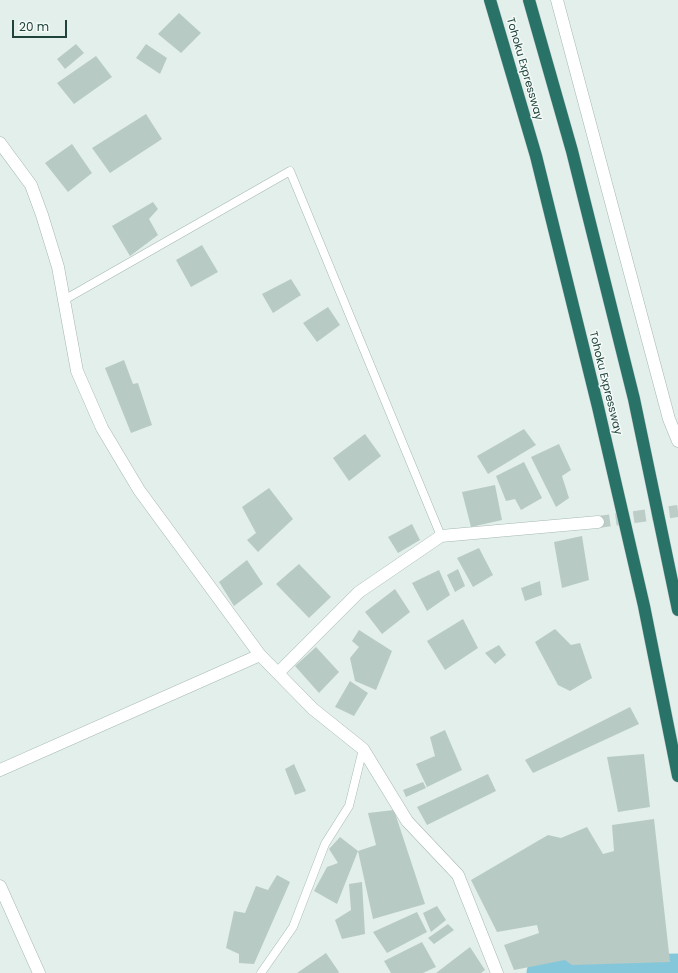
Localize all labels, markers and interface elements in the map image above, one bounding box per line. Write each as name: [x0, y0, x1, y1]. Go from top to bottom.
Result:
scale bar: [14, 12, 69, 38]
street label: Tohoku Expressway: [503, 16, 545, 122]
text: 20 m: [19, 18, 49, 35]
street label: Tohoku Expressway: [586, 330, 624, 436]

